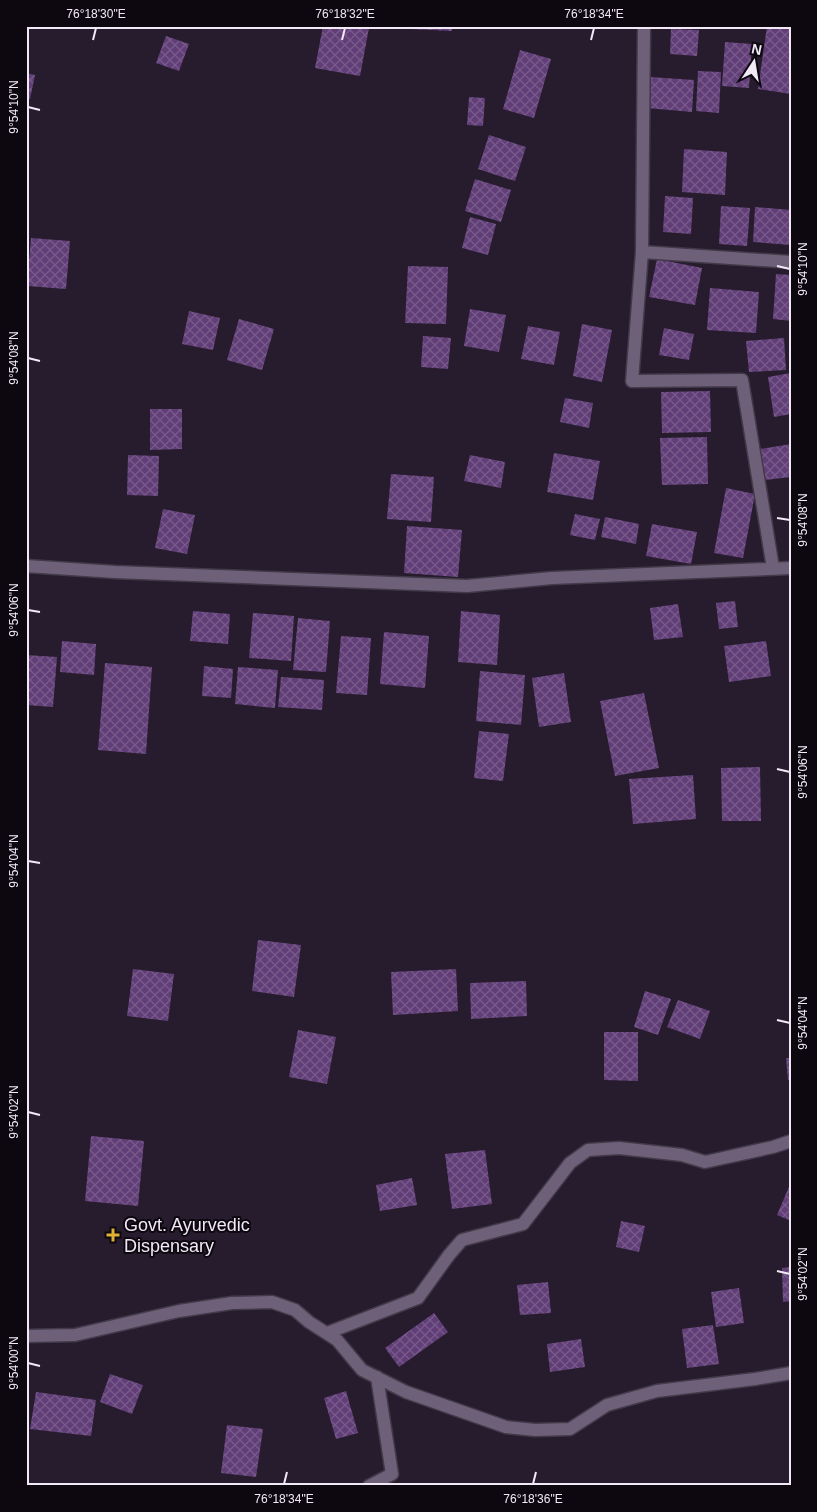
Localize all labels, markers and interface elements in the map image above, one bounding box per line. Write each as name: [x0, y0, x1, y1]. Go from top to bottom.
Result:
text: 76°18'30"E: [66, 7, 126, 21]
text: 76°18'32"E: [315, 7, 375, 21]
text: 76°18'34"E: [564, 7, 624, 21]
north arrow: [730, 38, 780, 88]
text: N: [750, 40, 763, 58]
text: 9°54'10"N: [7, 80, 21, 134]
text: 9°54'10"N: [796, 242, 810, 296]
text: 9°54'08"N: [7, 331, 21, 385]
text: 9°54'08"N: [796, 493, 810, 547]
text: 9°54'06"N: [7, 583, 21, 637]
text: 9°54'06"N: [796, 745, 810, 799]
text: 9°54'04"N: [7, 834, 21, 888]
text: 9°54'04"N: [796, 996, 810, 1050]
text: 9°54'02"N: [7, 1085, 21, 1139]
place label: Govt. Ayurvedic Dispensary: [124, 1215, 250, 1256]
marker: Govt. Ayurvedic Dispensary: [106, 1228, 120, 1242]
text: 9°54'02"N: [796, 1247, 810, 1301]
text: 9°54'00"N: [7, 1336, 21, 1390]
text: 76°18'34"E: [254, 1492, 314, 1506]
text: 76°18'36"E: [503, 1492, 563, 1506]

